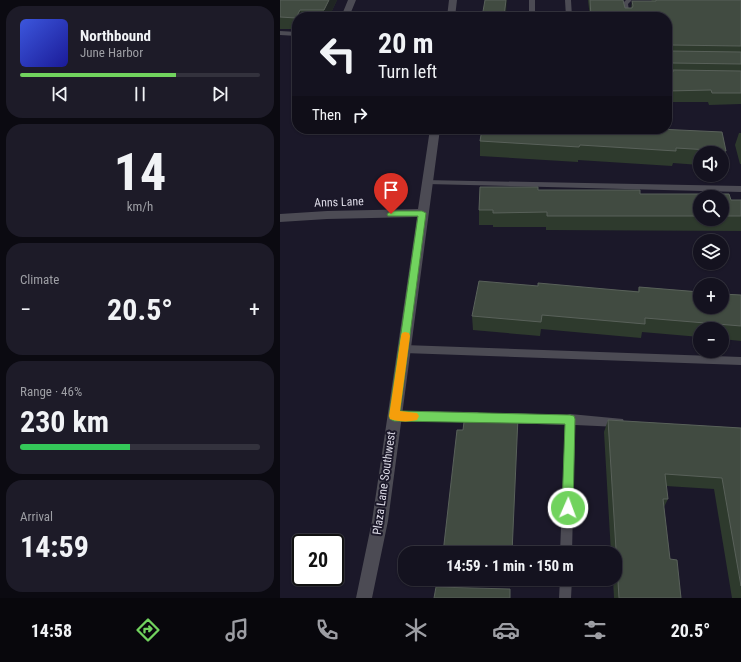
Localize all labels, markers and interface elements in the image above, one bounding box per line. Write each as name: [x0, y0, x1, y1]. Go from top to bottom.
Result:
text: Northbound: [80, 27, 151, 45]
text: 20 m: [378, 27, 434, 60]
icon: left: [312, 28, 364, 80]
text: June Harbor: [80, 45, 143, 60]
text: Turn left: [378, 61, 437, 82]
icon: previous: [49, 83, 71, 105]
icon: pause: [129, 83, 151, 105]
icon: next: [209, 83, 231, 105]
icon: right: [349, 104, 371, 126]
text: Then: [312, 106, 341, 124]
text: 14: [114, 142, 166, 203]
map controls: [693, 146, 729, 358]
button: sound: [693, 146, 729, 182]
pin: [374, 173, 408, 214]
icon: arrive: [380, 179, 402, 201]
button: search: [693, 190, 729, 226]
street label: Anns Lane: [314, 194, 364, 210]
text: km/h: [127, 199, 153, 214]
button: layers: [693, 234, 729, 270]
text: Climate: [20, 272, 59, 287]
button: +: [693, 278, 729, 314]
text: 20.5°: [107, 292, 173, 327]
text: −: [20, 297, 31, 322]
text: +: [249, 297, 260, 322]
button: −: [693, 322, 729, 358]
text: Range · 46%: [20, 384, 82, 399]
text: 230 km: [20, 404, 109, 439]
street label: Plaza Lane Southwest: [370, 430, 398, 536]
position arrow: [547, 487, 589, 529]
text: Arrival: [20, 509, 53, 524]
text: 14:59: [20, 529, 89, 564]
speed limit sign: 20: [292, 534, 344, 586]
text: 14:59 · 1 min · 150 m: [446, 557, 574, 575]
icon: directions: [134, 616, 162, 644]
icon: music: [223, 616, 251, 644]
icon: phone: [313, 616, 341, 644]
icon: climate: [402, 616, 430, 644]
icon: car: [492, 616, 520, 644]
icon: filters: [581, 616, 609, 644]
text: 14:58: [31, 620, 72, 641]
text: 20.5°: [671, 620, 710, 641]

